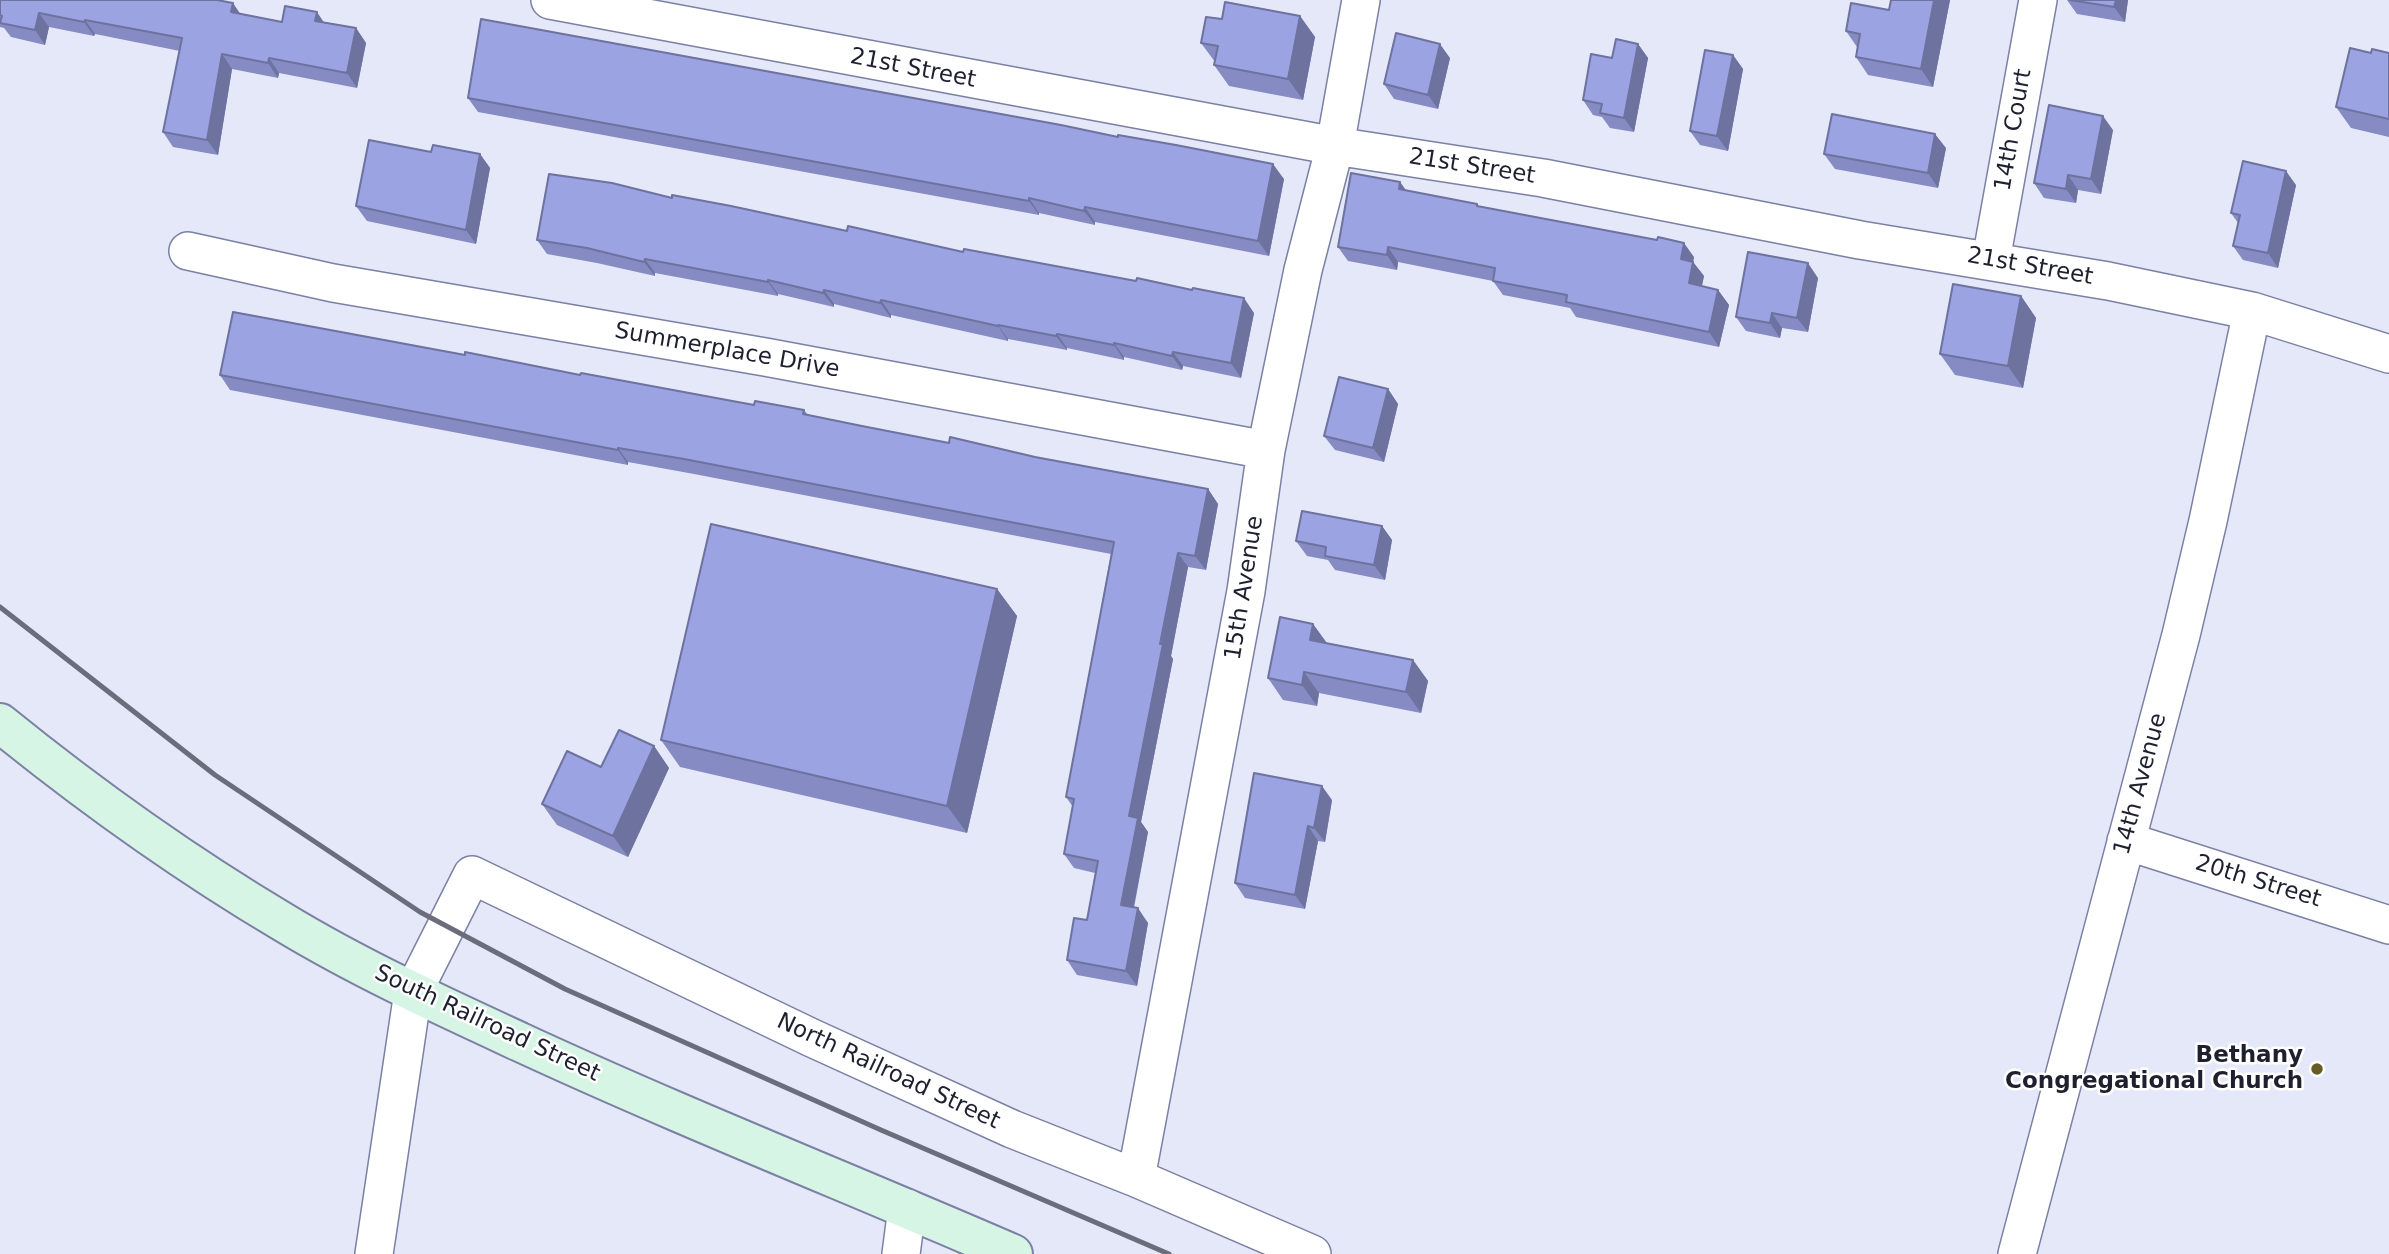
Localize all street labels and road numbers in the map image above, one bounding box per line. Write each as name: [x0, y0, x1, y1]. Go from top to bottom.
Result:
street label: 21st Street: [848, 43, 978, 95]
street label: 14th Court: [1990, 67, 2038, 193]
street label: 21st Street: [1407, 143, 1537, 191]
street label: 21st Street: [1965, 242, 2095, 292]
street label: Summerplace Drive: [612, 318, 842, 384]
street label: 15th Avenue: [1220, 514, 1270, 662]
street label: 14th Avenue: [2109, 710, 2173, 858]
street label: 20th Street: [2192, 850, 2324, 914]
street label: South Railroad Street: [370, 960, 604, 1088]
street label: North Railroad Street: [772, 1008, 1004, 1136]

